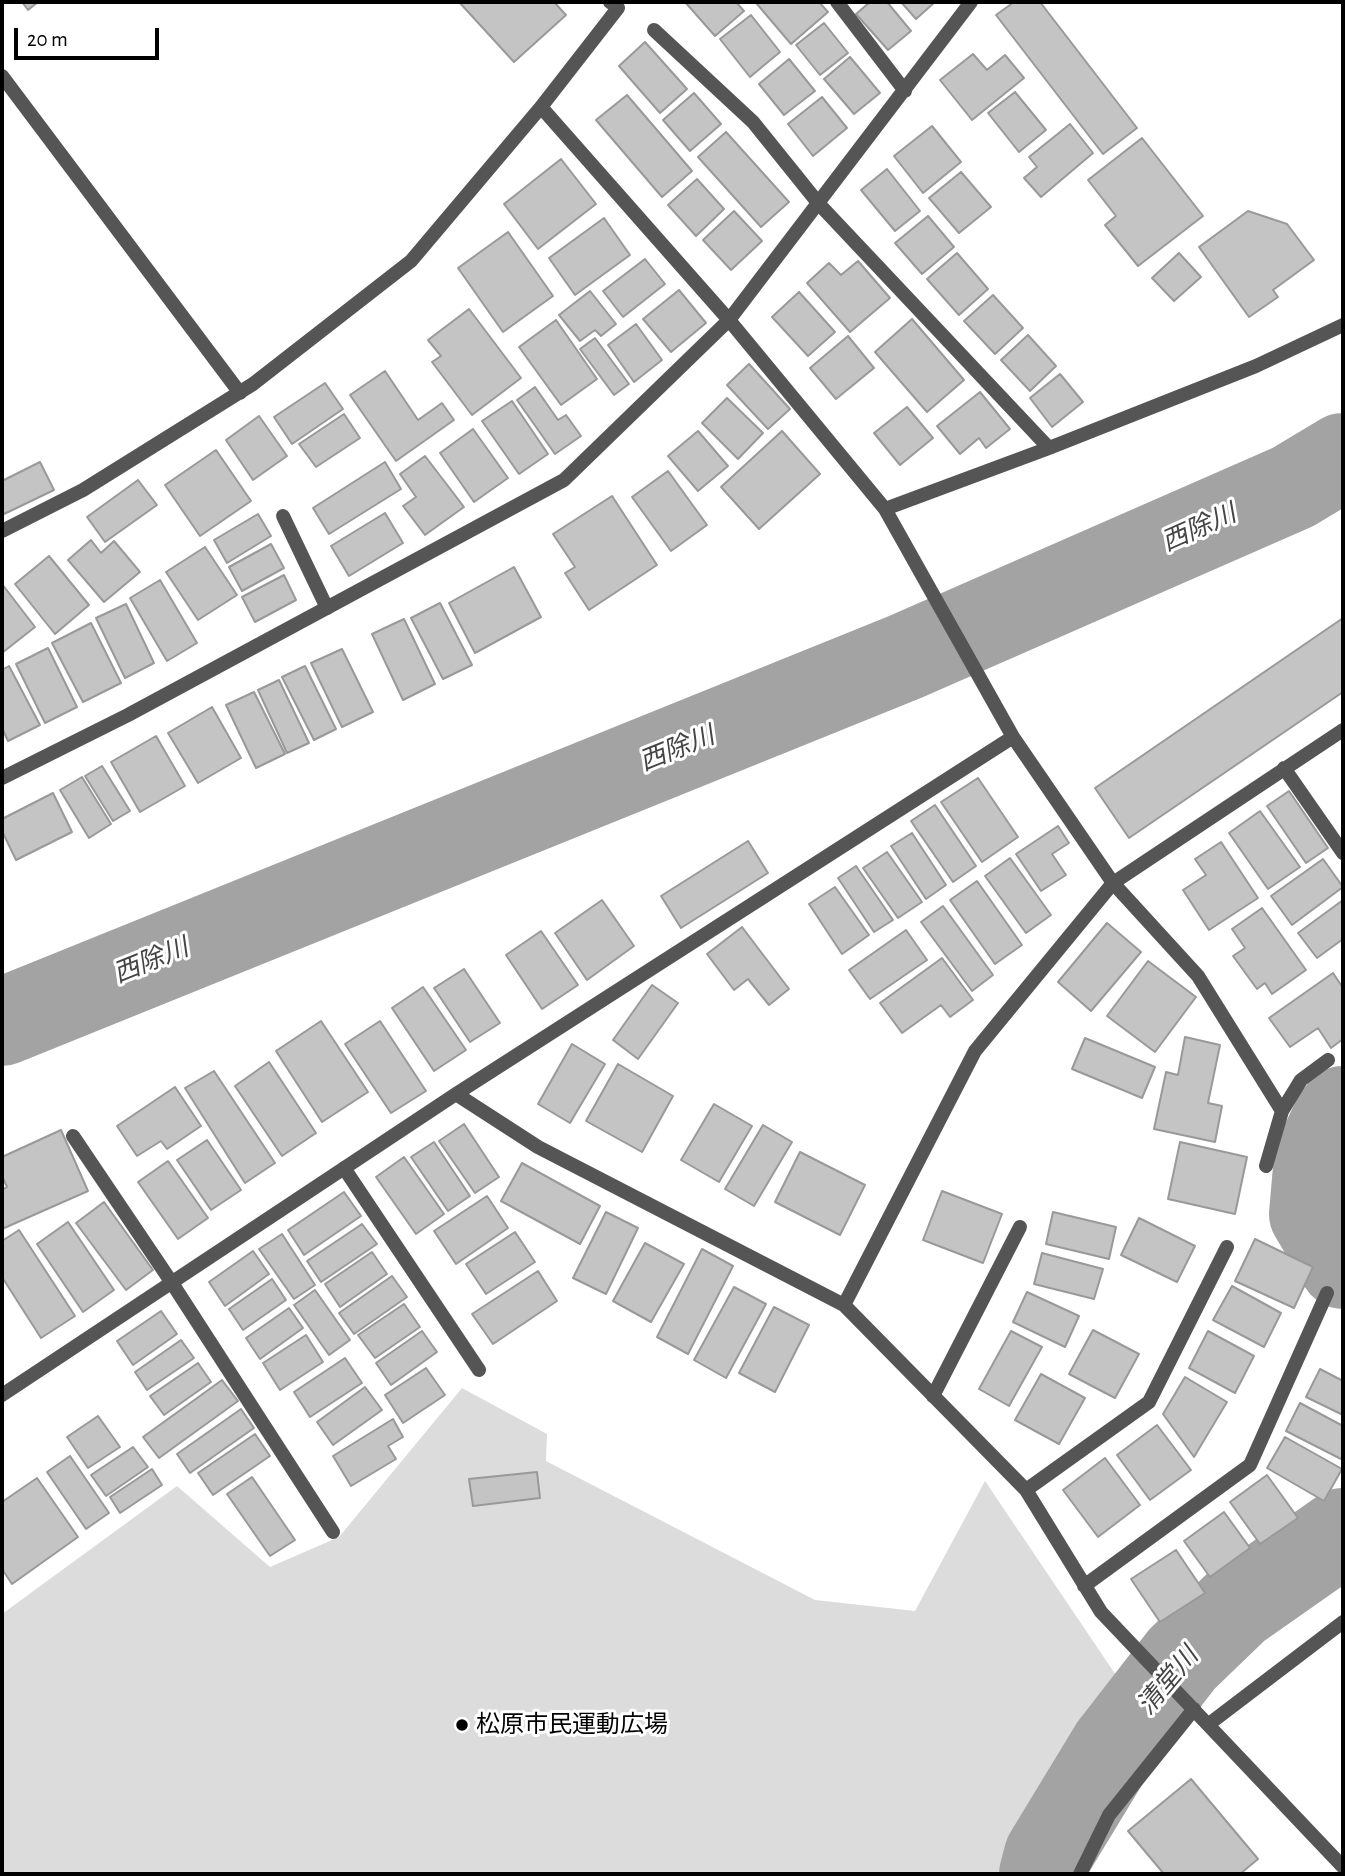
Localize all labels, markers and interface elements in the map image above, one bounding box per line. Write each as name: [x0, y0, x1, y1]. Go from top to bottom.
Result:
scale bar: [18, 14, 163, 58]
text: 20 m: [27, 29, 68, 50]
water label: 西除川: [1157, 498, 1241, 558]
water label: 西除川: [635, 720, 719, 778]
water label: 西除川: [109, 932, 193, 990]
water label: 清堂川: [1131, 1641, 1205, 1721]
place label: 松原市民運動広場: [476, 1711, 668, 1739]
marker: 松原市民運動広場: [454, 1717, 470, 1733]

